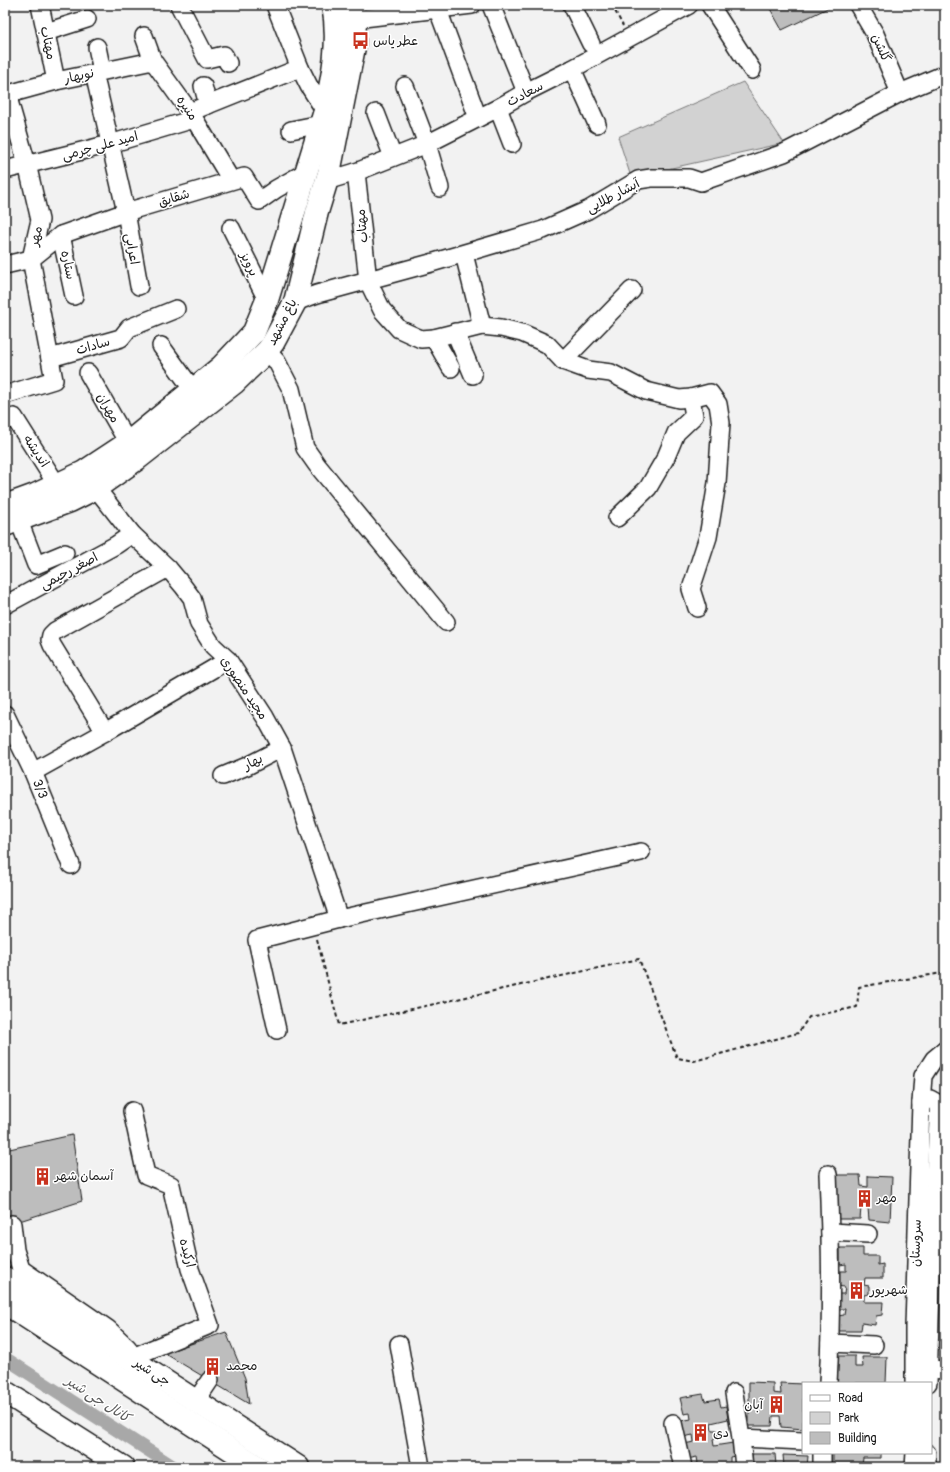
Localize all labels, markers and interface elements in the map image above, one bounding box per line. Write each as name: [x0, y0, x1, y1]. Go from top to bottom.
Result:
street label: مهتاب: [37, 25, 59, 61]
bus stop icon: عطر یاس: [350, 31, 370, 51]
street label: گلشن: [868, 31, 894, 65]
place label: عطر یاس: [373, 33, 418, 49]
street label: نوبهار: [62, 65, 95, 87]
street label: سعادت: [504, 78, 546, 110]
street label: منیره: [173, 92, 201, 124]
street label: امید علی چرمی: [60, 128, 140, 165]
street label: آبشار طلایی: [584, 175, 644, 218]
street label: شقایق: [156, 186, 192, 210]
street label: مهتاب: [353, 208, 371, 244]
street label: مهر: [26, 225, 46, 248]
street label: اعرابی: [120, 232, 143, 266]
street label: پرویز: [236, 248, 262, 279]
street label: ستاره: [57, 249, 79, 281]
street label: باغ مشهد: [263, 296, 301, 349]
street label: سادات: [74, 334, 112, 358]
street label: مهران: [93, 390, 123, 426]
street label: اندیشه: [20, 432, 52, 470]
street label: اصغر رحیمی: [37, 549, 101, 594]
street label: مجید منصوری: [217, 653, 271, 723]
street label: بهار: [240, 750, 265, 774]
street label: 3/3: [29, 777, 51, 801]
building icon: آسمان شهر: [32, 1166, 52, 1186]
place label: آسمان شهر: [54, 1168, 114, 1184]
building icon: مهر: [854, 1188, 874, 1208]
place label: مهر: [876, 1190, 897, 1206]
street label: سروستان: [907, 1219, 925, 1267]
street label: ارکیده: [176, 1237, 198, 1269]
building icon: شهریور: [847, 1280, 867, 1300]
place label: شهریور: [869, 1282, 908, 1298]
street label: جی شیر: [129, 1354, 173, 1391]
building icon: محمد: [203, 1356, 223, 1376]
place label: محمد: [226, 1358, 257, 1374]
water label: کانال جی شیر: [60, 1371, 136, 1429]
legend: [802, 1382, 932, 1454]
text: Road: [838, 1391, 863, 1406]
building icon: آبان: [766, 1395, 786, 1415]
place label: آبان: [744, 1397, 764, 1413]
text: Park: [838, 1411, 859, 1426]
building icon: دی: [690, 1423, 710, 1443]
place label: دی: [713, 1425, 729, 1441]
text: Building: [838, 1431, 877, 1446]

